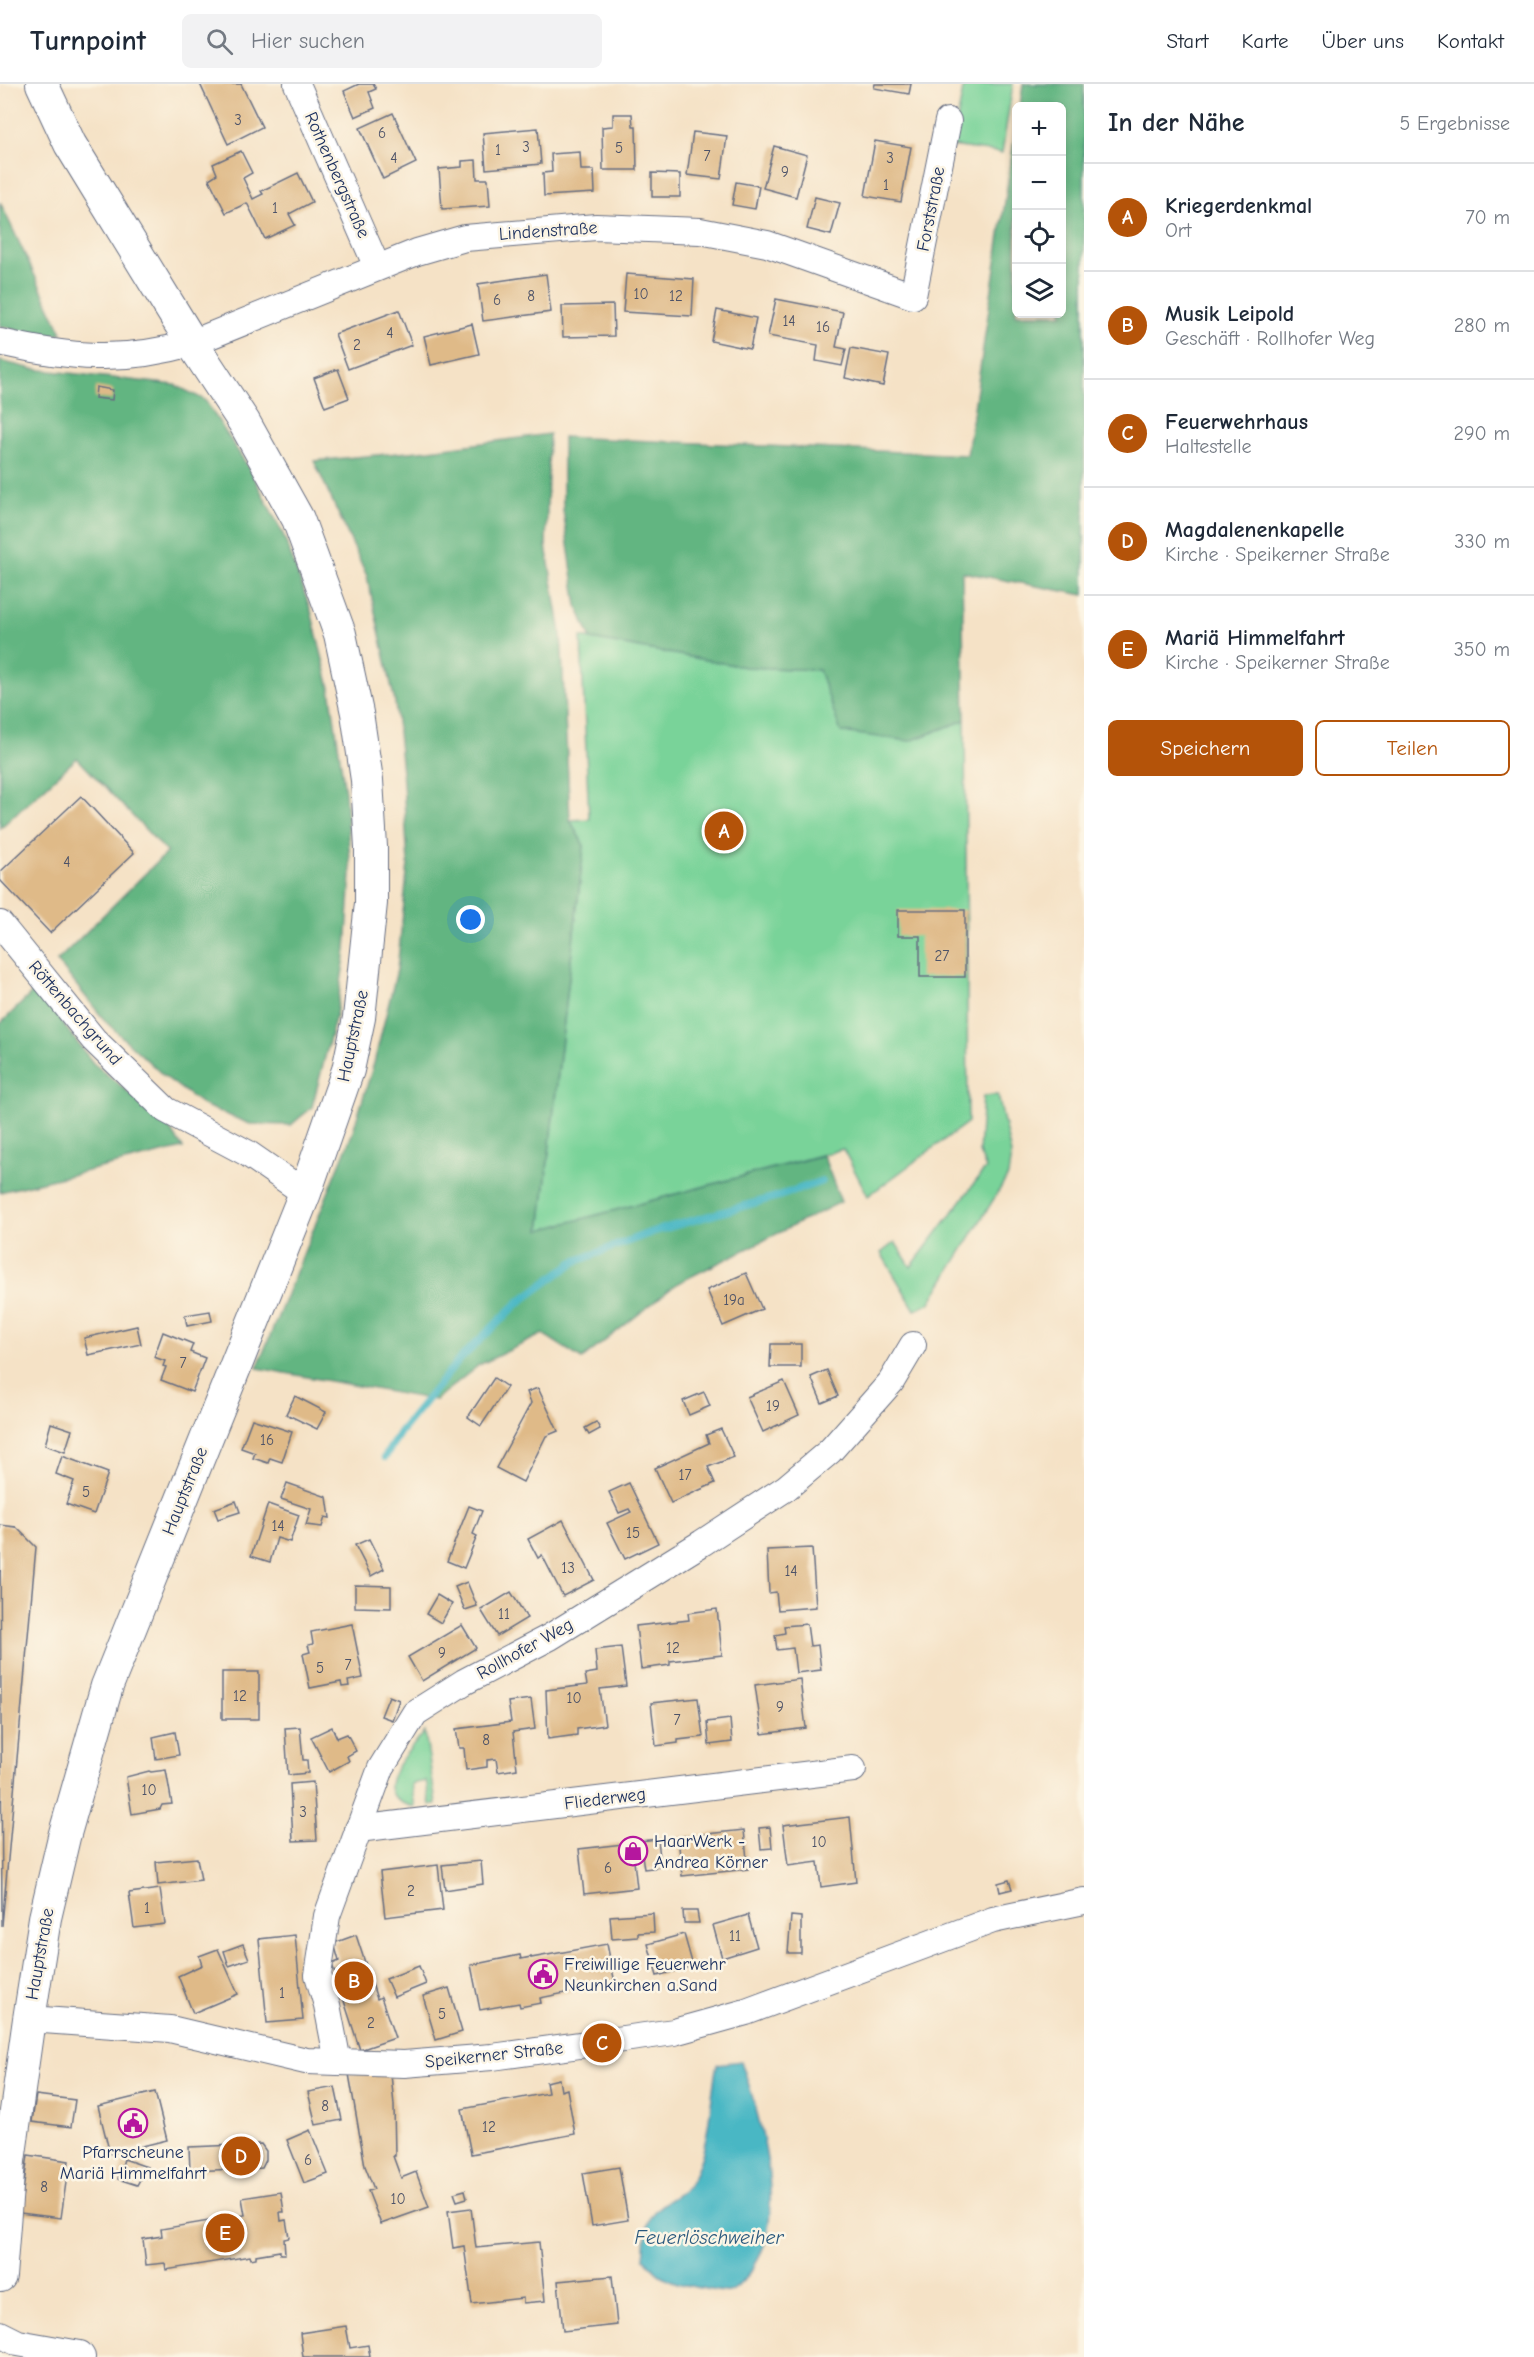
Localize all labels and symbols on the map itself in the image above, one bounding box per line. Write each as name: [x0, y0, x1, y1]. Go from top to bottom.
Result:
street label: Rothenbergstraße: [300, 109, 374, 241]
house number: 3: [234, 111, 242, 129]
house number: 6: [378, 124, 386, 142]
house number: 3: [522, 138, 530, 156]
house number: 5: [615, 139, 623, 157]
house number: 1: [495, 141, 501, 159]
house number: 7: [703, 147, 711, 165]
house number: 4: [390, 149, 398, 167]
house number: 3: [886, 149, 894, 167]
house number: 9: [781, 163, 789, 181]
street label: Forststraße: [912, 165, 950, 253]
house number: 1: [883, 176, 889, 194]
house number: 1: [272, 199, 278, 217]
street label: Lindenstraße: [498, 217, 598, 245]
house number: 10: [633, 285, 649, 303]
house number: 8: [527, 287, 535, 305]
house number: 12: [669, 287, 683, 305]
house number: 6: [493, 291, 501, 309]
house number: 14: [782, 312, 796, 330]
house number: 16: [816, 318, 830, 336]
house number: 4: [386, 324, 394, 342]
house number: 2: [353, 336, 361, 354]
pin: A: [704, 808, 744, 854]
house number: 4: [63, 853, 71, 871]
your location: [456, 905, 485, 934]
house number: 27: [935, 947, 949, 965]
street label: Röttenbachgrund: [24, 957, 126, 1069]
street label: Hauptstraße: [333, 988, 373, 1084]
house number: 19a: [723, 1291, 745, 1309]
house number: 7: [179, 1354, 187, 1372]
house number: 19: [766, 1397, 780, 1415]
house number: 16: [260, 1431, 274, 1449]
street label: Hauptstraße: [158, 1444, 212, 1538]
house number: 17: [678, 1466, 692, 1484]
house number: 5: [82, 1483, 90, 1501]
house number: 14: [271, 1517, 285, 1535]
house number: 15: [626, 1524, 640, 1542]
house number: 13: [561, 1559, 575, 1577]
house number: 14: [784, 1562, 798, 1580]
house number: 11: [498, 1605, 510, 1623]
street label: Rollhofer Weg: [473, 1614, 577, 1684]
house number: 12: [666, 1639, 680, 1657]
house number: 9: [438, 1644, 446, 1662]
house number: 7: [344, 1656, 352, 1674]
house number: 5: [316, 1659, 324, 1677]
house number: 12: [233, 1687, 247, 1705]
house number: 10: [566, 1689, 582, 1707]
house number: 9: [776, 1698, 784, 1716]
house number: 7: [673, 1711, 681, 1729]
house number: 8: [482, 1731, 490, 1749]
house number: 10: [141, 1781, 157, 1799]
street label: Fliederweg: [563, 1784, 647, 1814]
house number: 3: [299, 1803, 307, 1821]
place label: HaarWerk - Andrea Körner: [654, 1831, 769, 1873]
house number: 10: [811, 1833, 827, 1851]
shop icon: HaarWerk - Andrea Körner: [617, 1835, 649, 1867]
house number: 6: [604, 1859, 612, 1877]
house number: 2: [407, 1882, 415, 1900]
house number: 1: [144, 1899, 150, 1917]
street label: Hauptstraße: [22, 1906, 58, 2002]
house number: 11: [729, 1927, 741, 1945]
place label: Freiwillige Feuerwehr Neunkirchen a.Sand: [564, 1954, 727, 1996]
pin: B: [334, 1958, 374, 2004]
public building icon: Freiwillige Feuerwehr Neunkirchen a.Sand: [527, 1958, 559, 1990]
house number: 1: [279, 1984, 285, 2002]
house number: 5: [438, 2005, 446, 2023]
house number: 2: [367, 2014, 375, 2032]
pin: C: [582, 2020, 622, 2066]
street label: Speikerner Straße: [424, 2037, 564, 2073]
house number: 8: [321, 2097, 329, 2115]
public building icon: Pfarrscheune Mariä Himmelfahrt: [117, 2107, 149, 2139]
house number: 12: [482, 2118, 496, 2136]
pin: D: [222, 2134, 260, 2178]
place label: Pfarrscheune Mariä Himmelfahrt: [60, 2142, 207, 2184]
house number: 6: [304, 2151, 312, 2169]
house number: 8: [40, 2178, 48, 2196]
house number: 10: [390, 2190, 406, 2208]
pin: E: [206, 2210, 244, 2256]
water label: Feuerlöschweiher: [635, 2226, 784, 2249]

